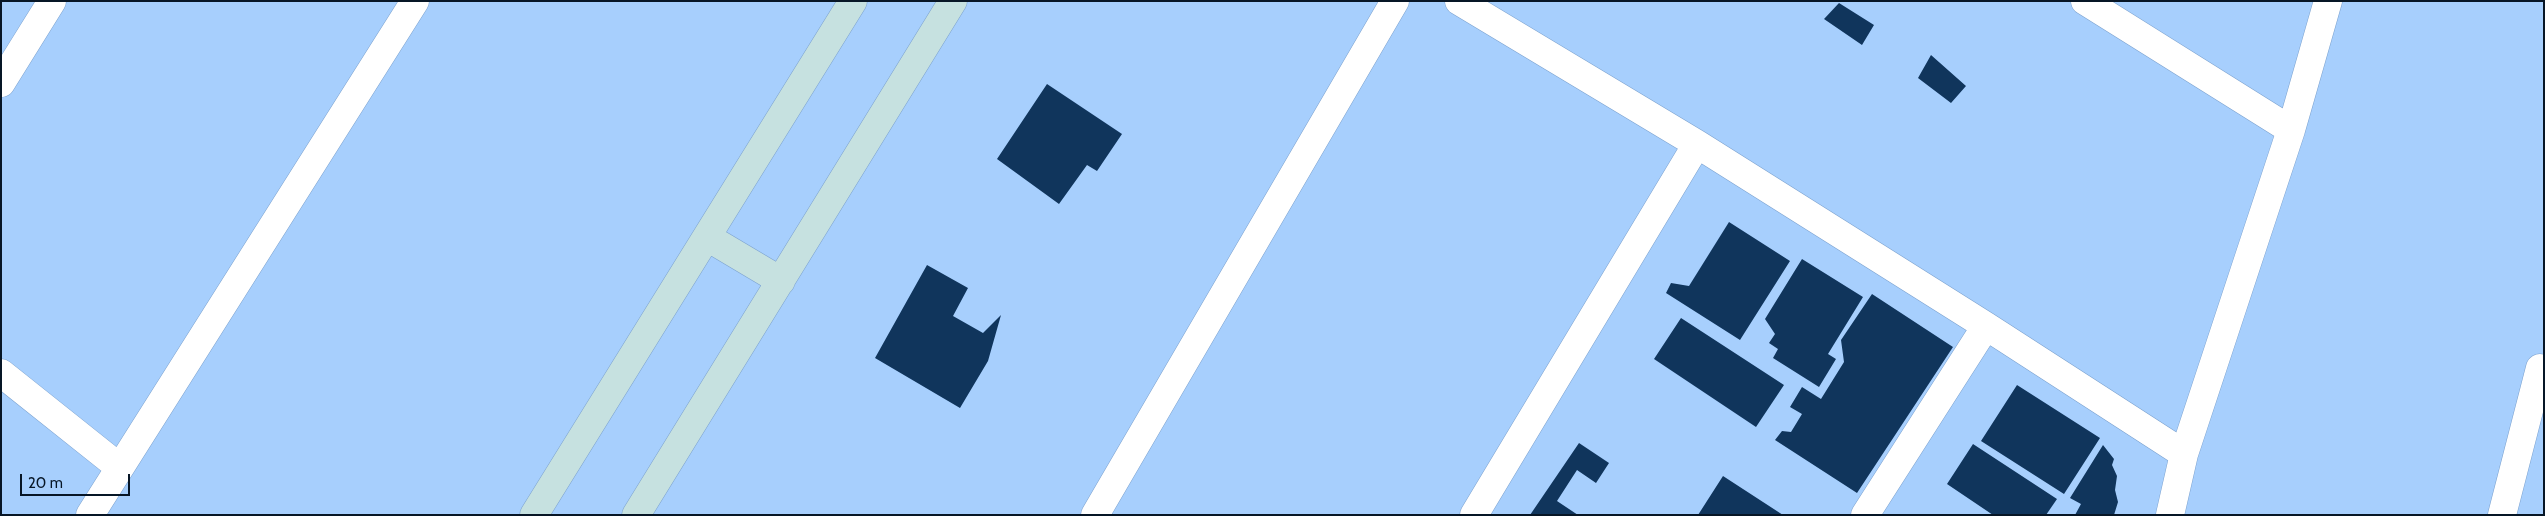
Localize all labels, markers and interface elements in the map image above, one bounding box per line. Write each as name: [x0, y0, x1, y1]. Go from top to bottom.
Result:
scale bar: [22, 464, 132, 496]
text: 20 m: [28, 474, 63, 492]

